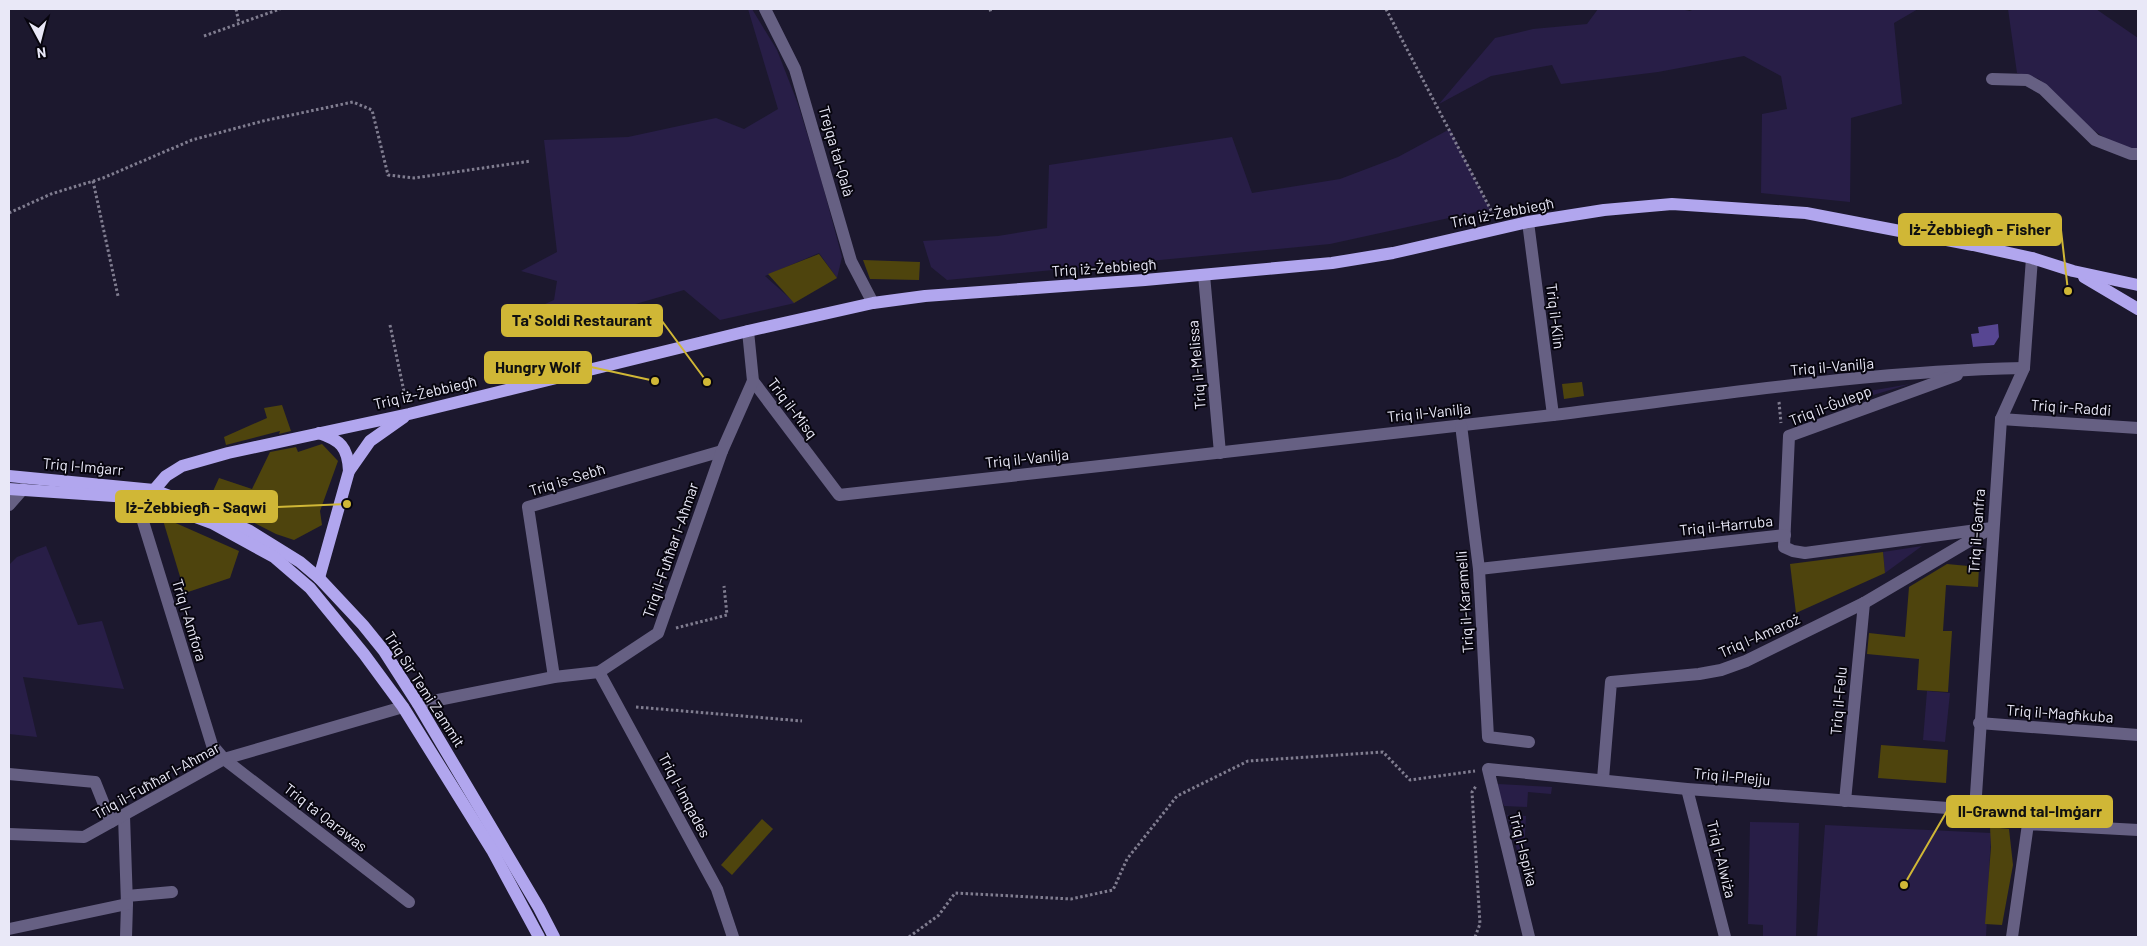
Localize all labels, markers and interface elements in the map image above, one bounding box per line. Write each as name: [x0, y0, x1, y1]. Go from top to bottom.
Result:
north arrow: [15, 15, 65, 65]
text: N: [36, 44, 47, 62]
street label: Trejqa tal-Qalà: [815, 104, 859, 198]
street label: Triq iż-Żebbiegħ: [1449, 193, 1555, 231]
callout: Iż-Żebbiegħ - Fisher: [1899, 214, 2061, 245]
text: Iż-Żebbiegħ - Fisher: [1909, 219, 2051, 238]
street label: Triq iż-Żebbiegħ: [1051, 254, 1157, 280]
street label: Triq il-Klin: [1543, 282, 1569, 350]
callout: Ta' Soldi Restaurant: [502, 305, 662, 336]
text: Ta' Soldi Restaurant: [512, 310, 652, 329]
street label: Triq il-Melissa: [1183, 320, 1209, 410]
callout: Hungry Wolf: [485, 352, 591, 383]
street label: Triq il-Vanilja: [1789, 353, 1875, 379]
text: Hungry Wolf: [495, 357, 581, 376]
street label: Triq iż-Żebbiegħ: [372, 371, 478, 413]
street label: Triq il-Misq: [764, 374, 822, 442]
street label: Triq il-Ġulepp: [1786, 381, 1874, 429]
street label: Triq ir-Raddi: [2030, 395, 2112, 419]
street label: Triq il-Vanilja: [1386, 399, 1472, 425]
street label: Triq il-Vanilja: [984, 445, 1070, 471]
street label: Triq l-Imġarr: [42, 454, 124, 479]
street label: Triq is-Sebħ: [527, 459, 607, 499]
street label: Triq il-Fuħħar l-Aħmar: [638, 479, 702, 620]
street label: Triq il-Ganfra: [1964, 488, 1988, 574]
callout: Iż-Żebbiegħ - Saqwi: [116, 491, 277, 522]
text: Iż-Żebbiegħ - Saqwi: [126, 497, 266, 516]
street label: Triq il-Ħarruba: [1678, 511, 1774, 539]
street label: Triq il-Karamelli: [1451, 550, 1477, 654]
street label: Triq l-Amfora: [169, 577, 211, 663]
street label: Triq l-Amaroż: [1716, 609, 1803, 661]
street label: Triq Sir Temi Zammit: [381, 628, 469, 750]
street label: Triq il-Felu: [1826, 666, 1850, 736]
street label: Triq il-Magħkuba: [2006, 700, 2114, 726]
street label: Triq il-Fuħħar l-Aħmar: [89, 737, 223, 822]
street label: Triq l-Imqades: [655, 750, 715, 840]
street label: Triq il-Plejju: [1693, 764, 1771, 788]
street label: Triq ta' Qarawas: [281, 779, 371, 855]
callout: Il-Grawnd tal-Imġarr: [1947, 796, 2112, 827]
text: Il-Grawnd tal-Imġarr: [1958, 801, 2102, 820]
street label: Triq l-Ispika: [1506, 810, 1542, 888]
street label: Triq l-Alwiża: [1704, 818, 1740, 900]

